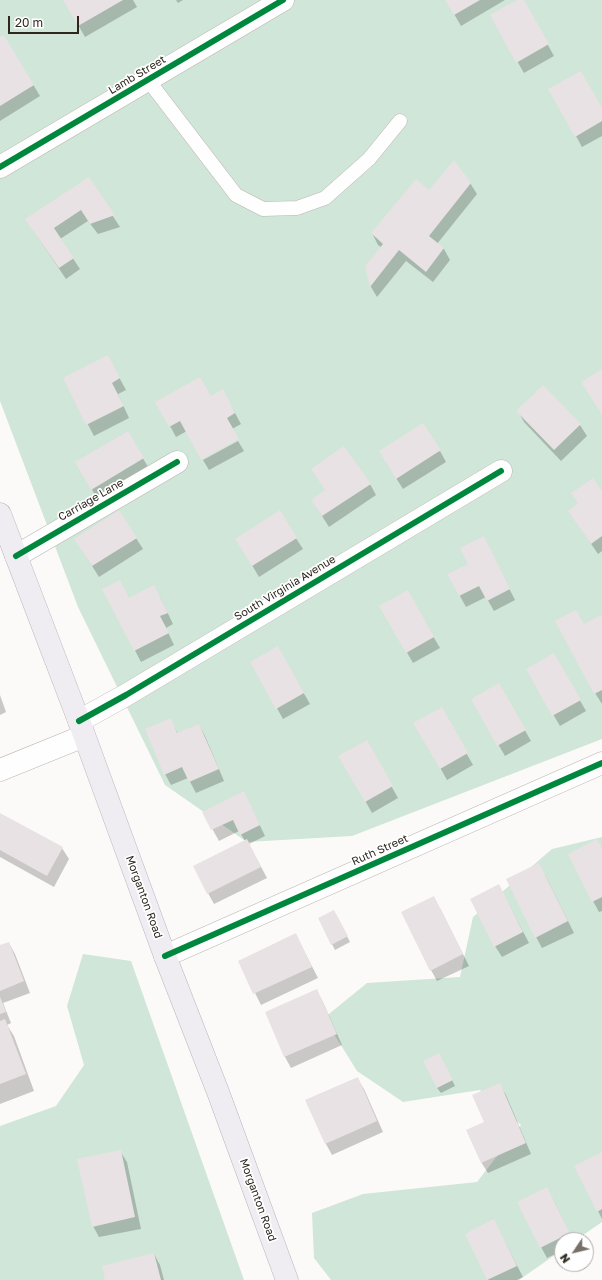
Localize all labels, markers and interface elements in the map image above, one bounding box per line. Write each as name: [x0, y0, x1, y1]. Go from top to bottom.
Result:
scale bar: [10, 8, 81, 34]
text: 20 m: [15, 15, 43, 30]
street label: Lamb Street: [106, 53, 168, 97]
street label: Carriage Lane: [56, 476, 126, 524]
street label: South Virginia Avenue: [232, 552, 338, 624]
street label: Ruth Street: [350, 832, 410, 868]
street label: Morganton Road: [123, 854, 165, 940]
street label: Morganton Road: [237, 1157, 279, 1243]
north arrow: [554, 1232, 594, 1272]
text: N: [557, 1251, 572, 1266]

